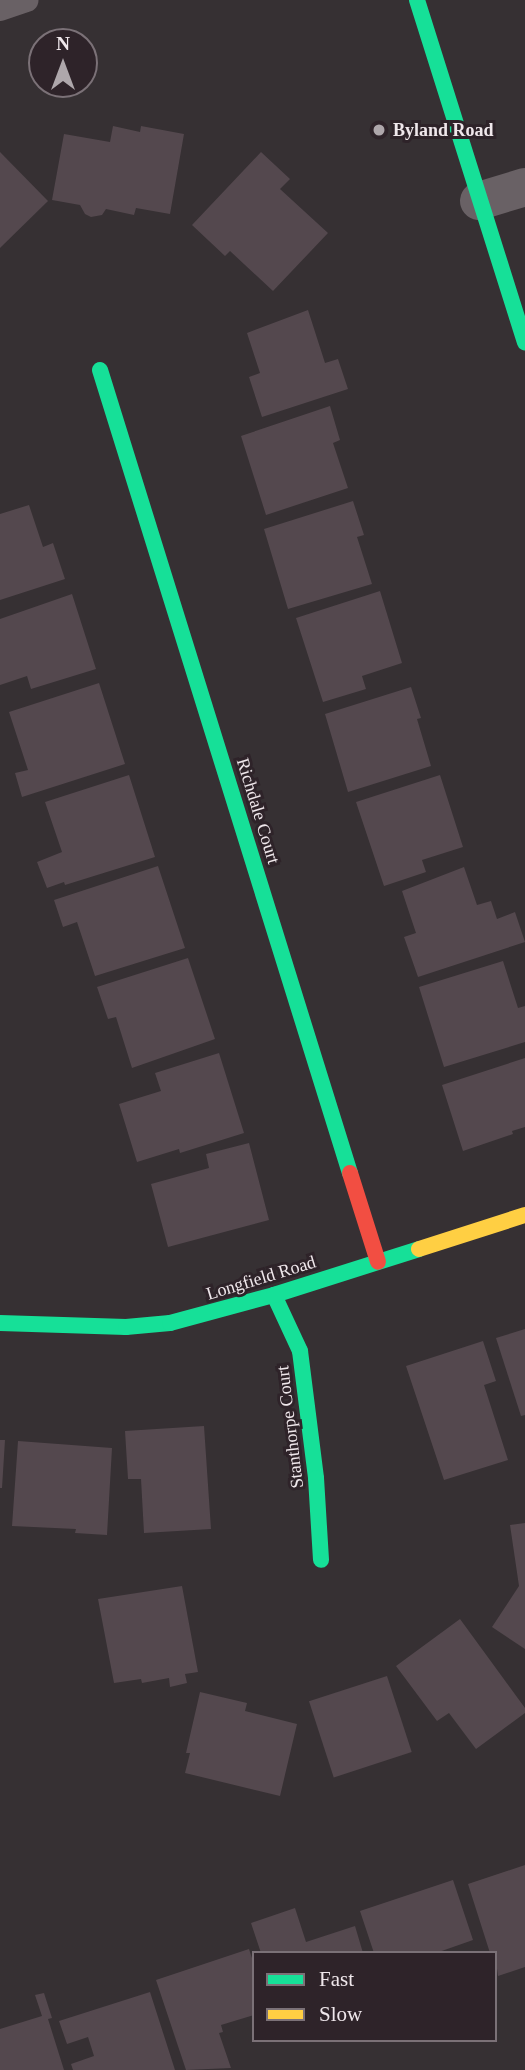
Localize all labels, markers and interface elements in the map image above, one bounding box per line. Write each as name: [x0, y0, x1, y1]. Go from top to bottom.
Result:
north arrow: [28, 28, 98, 98]
text: N: [56, 33, 70, 54]
place label: Byland Road: [393, 119, 494, 141]
marker: Byland Road: [371, 122, 387, 138]
street label: Richdale Court: [232, 755, 284, 867]
street label: Longfield Road: [204, 1251, 318, 1305]
street label: Stanthorpe Court: [272, 1364, 308, 1490]
legend: [252, 1951, 497, 2042]
text: Fast: [319, 1967, 354, 1991]
text: Slow: [319, 2002, 362, 2026]

